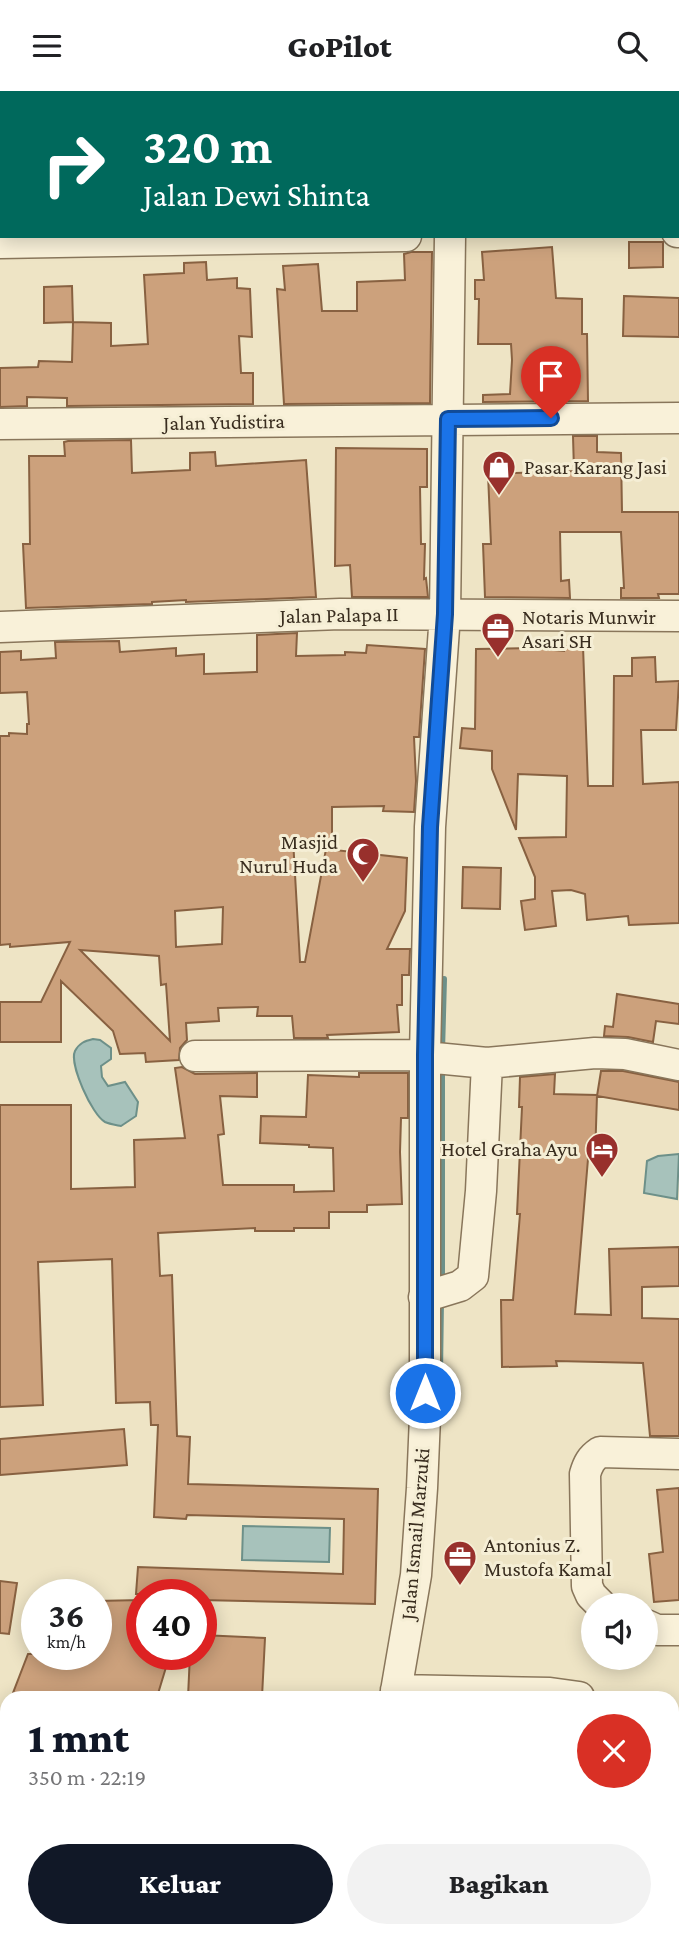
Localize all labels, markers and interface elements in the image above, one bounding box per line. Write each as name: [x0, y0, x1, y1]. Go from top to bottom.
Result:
icon: menu: [28, 27, 66, 65]
icon: search: [613, 27, 651, 65]
text: GoPilot: [287, 28, 392, 64]
icon: right: [28, 119, 119, 210]
text: 320 m: [143, 119, 272, 174]
text: Jalan Dewi Shinta: [143, 177, 370, 213]
pin: [521, 346, 581, 418]
icon: arrive: [532, 357, 570, 395]
street label: Jalan Yudistira: [161, 409, 285, 435]
shop icon: Pasar Karang Jasi: [480, 448, 518, 497]
place label: Pasar Karang Jasi: [524, 455, 667, 479]
street label: Jalan Palapa II: [277, 602, 399, 628]
place label: Notaris Munwir Asari SH: [522, 605, 657, 653]
office icon: Notaris Munwir Asari SH: [479, 610, 517, 659]
place label: Masjid Nurul Huda: [239, 830, 338, 878]
mosque icon: Masjid Nurul Huda: [344, 835, 382, 884]
hotel icon: Hotel Graha Ayu: [583, 1130, 621, 1179]
place label: Hotel Graha Ayu: [441, 1137, 578, 1161]
position arrow: [388, 1356, 462, 1430]
street label: Jalan Ismail Marzuki: [395, 1446, 435, 1623]
place label: Antonius Z. Mustofa Kamal: [484, 1533, 612, 1581]
office icon: Antonius Z. Mustofa Kamal: [441, 1538, 479, 1587]
speed limit sign: 40: [126, 1579, 217, 1670]
map controls: [581, 1593, 658, 1670]
button: sound: [581, 1593, 658, 1670]
text: 36: [48, 1596, 85, 1635]
text: km/h: [47, 1632, 86, 1652]
text: 1 mnt: [28, 1714, 129, 1761]
button: close: [577, 1714, 651, 1788]
text: 350 m · 22:19: [28, 1764, 146, 1790]
button: Keluar: [28, 1844, 333, 1924]
button: Bagikan: [347, 1844, 651, 1924]

